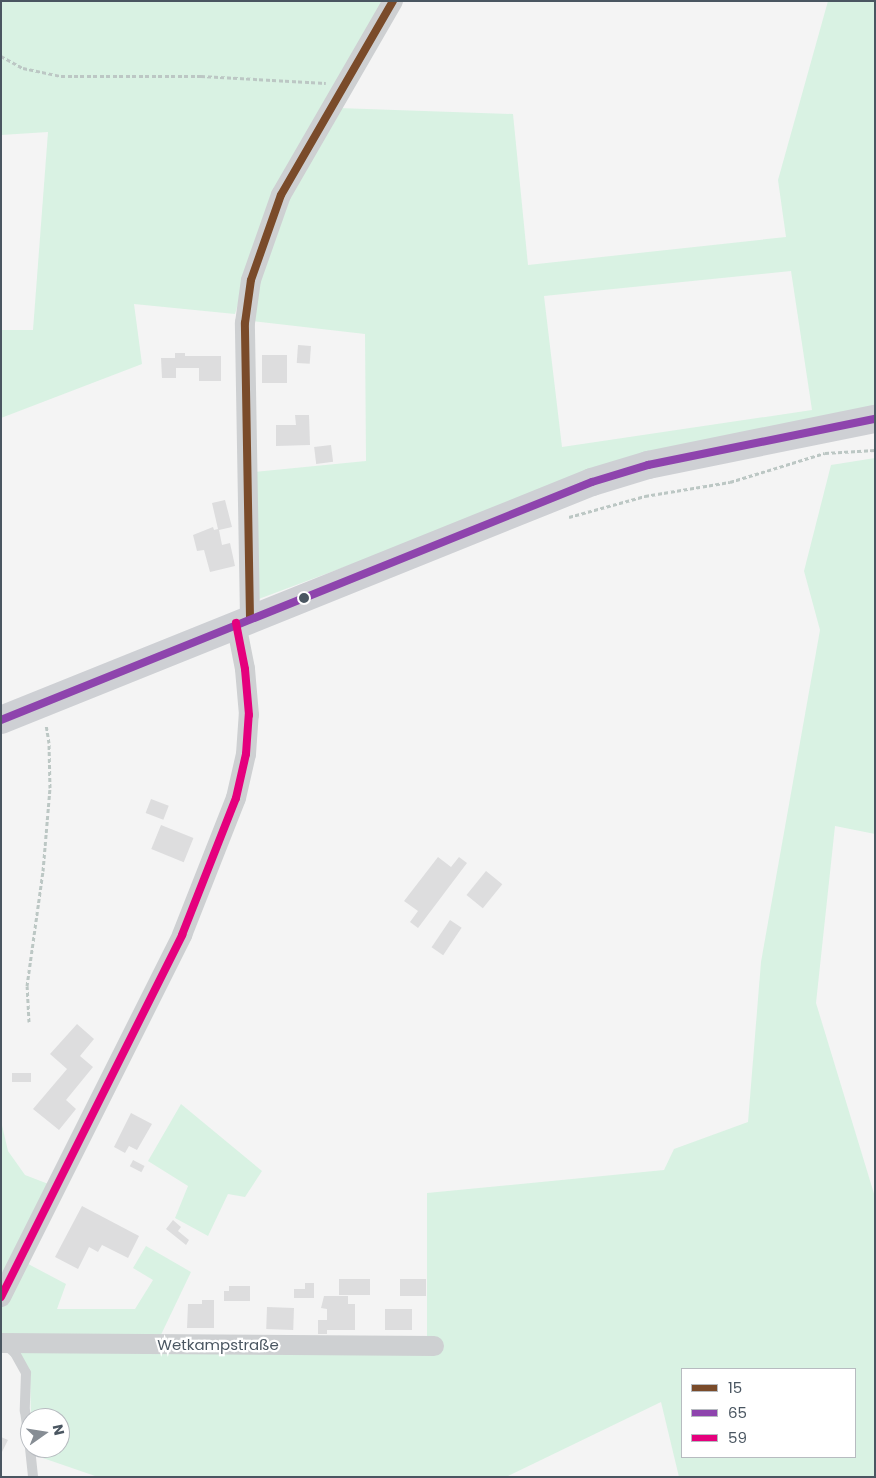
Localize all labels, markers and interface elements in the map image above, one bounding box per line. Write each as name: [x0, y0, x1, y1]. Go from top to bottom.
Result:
unlabelled marker: [299, 593, 309, 603]
street label: Wetkampstraße: [157, 1336, 279, 1354]
legend: [681, 1368, 856, 1458]
text: 15: [728, 1377, 742, 1398]
text: 65: [728, 1402, 747, 1423]
north arrow: [20, 1408, 70, 1458]
text: N: [48, 1422, 70, 1437]
text: 59: [728, 1427, 747, 1448]

